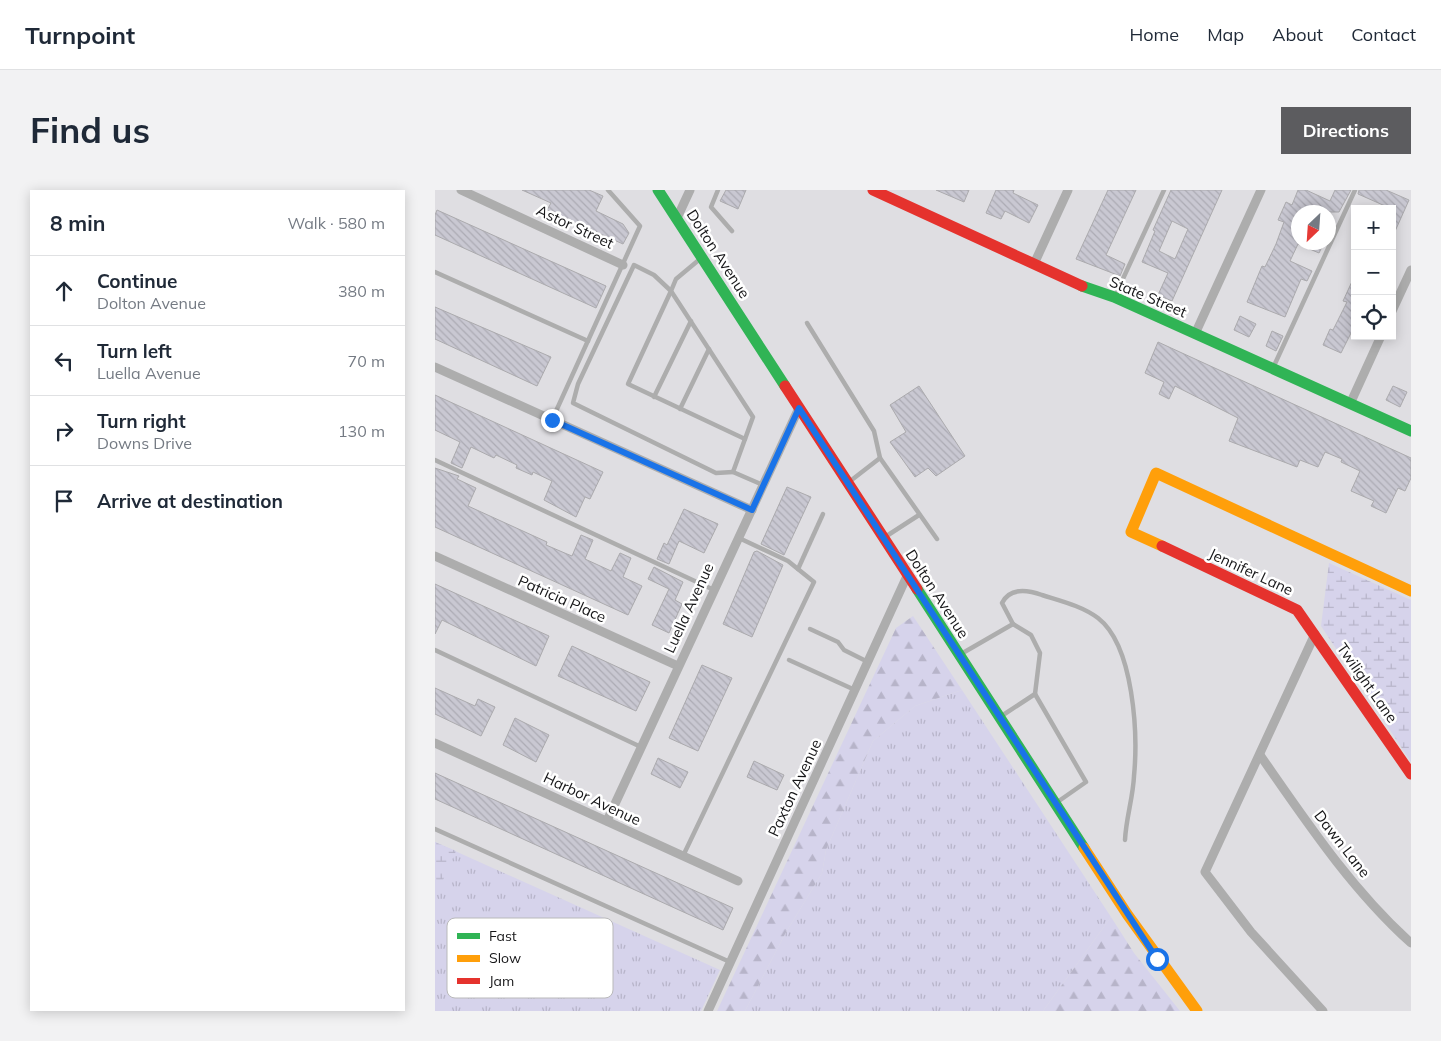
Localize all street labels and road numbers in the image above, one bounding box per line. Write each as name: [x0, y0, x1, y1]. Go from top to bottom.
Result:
street label: Astor Street: [534, 200, 617, 253]
street label: Dolton Avenue: [683, 206, 754, 302]
street label: State Street: [1107, 272, 1190, 321]
street label: Jennifer Lane: [1206, 544, 1296, 599]
street label: Dolton Avenue: [902, 546, 973, 642]
street label: Luella Avenue: [659, 560, 718, 656]
street label: Patricia Place: [515, 571, 609, 626]
street label: Twilight Lane: [1333, 639, 1402, 726]
street label: Paxton Avenue: [764, 736, 825, 839]
street label: Harbor Avenue: [541, 768, 644, 829]
street label: Dawn Lane: [1310, 806, 1375, 881]

